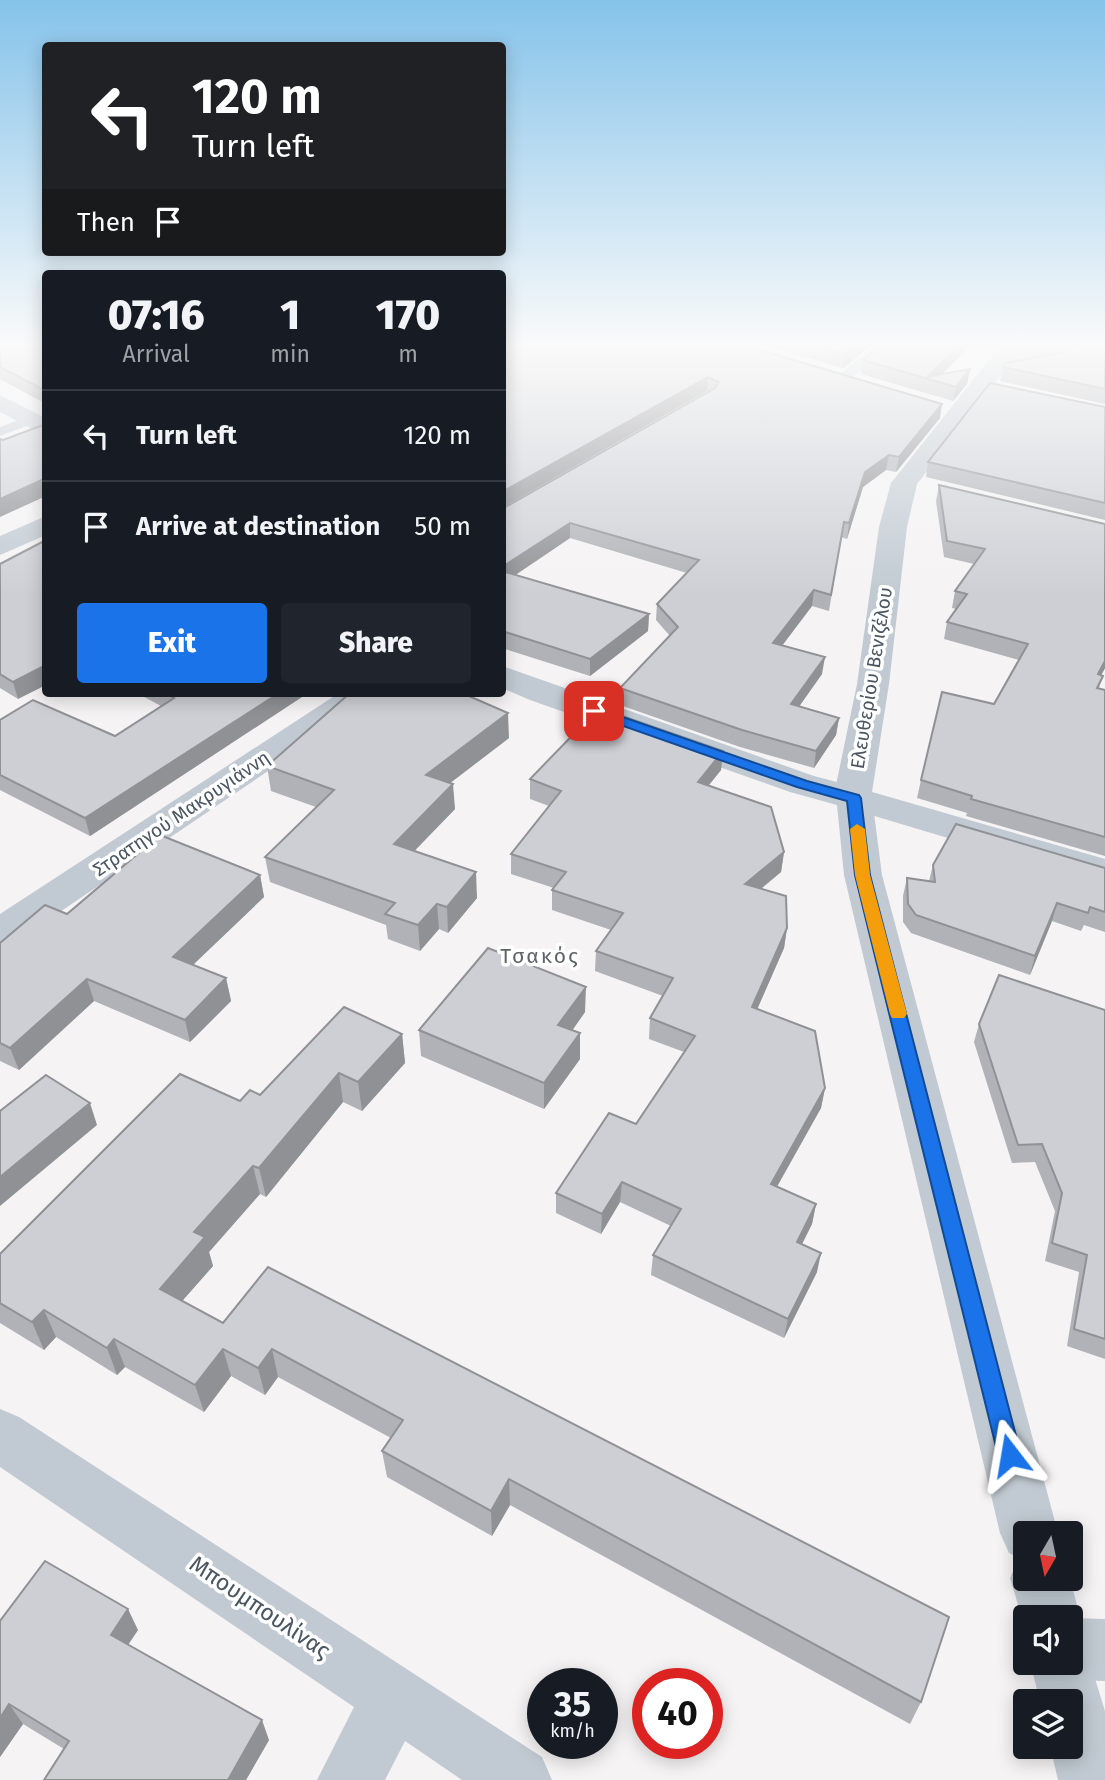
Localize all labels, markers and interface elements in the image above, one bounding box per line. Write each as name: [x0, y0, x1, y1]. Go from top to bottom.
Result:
text: 120 m: [192, 67, 322, 126]
icon: left: [77, 70, 168, 161]
text: Turn left: [192, 127, 314, 165]
icon: arrive: [149, 203, 187, 241]
text: Then: [77, 207, 135, 238]
text: 07:16: [108, 290, 205, 340]
text: 1: [280, 290, 300, 340]
text: 170: [376, 290, 440, 340]
text: Arrival: [122, 340, 190, 368]
text: min: [270, 340, 310, 368]
text: m: [398, 340, 418, 368]
icon: left: [77, 417, 115, 455]
text: Turn left: [136, 420, 237, 451]
text: 120 m: [403, 420, 471, 451]
icon: arrive: [77, 508, 115, 546]
text: Arrive at destination: [136, 511, 380, 542]
text: 50 m: [414, 511, 471, 542]
street label: Ελευθερίου Βενιζέλου: [846, 586, 897, 771]
button: Exit: [77, 603, 267, 683]
button: Share: [281, 603, 471, 683]
pin: [564, 681, 624, 741]
icon: arrive: [575, 692, 613, 730]
street label: Στρατηγού Μακρυγιάννη: [89, 746, 274, 881]
district label: Τσακός: [500, 943, 580, 969]
position arrow: [973, 1418, 1047, 1492]
north arrow: [1013, 1521, 1083, 1591]
map controls: [1013, 1521, 1083, 1759]
street label: Μπουμπουλίνας: [184, 1550, 336, 1665]
button: sound: [1013, 1605, 1083, 1675]
speed limit sign: 40: [632, 1668, 723, 1759]
text: 35: [554, 1683, 591, 1725]
button: layers: [1013, 1689, 1083, 1759]
text: km/h: [550, 1720, 595, 1742]

